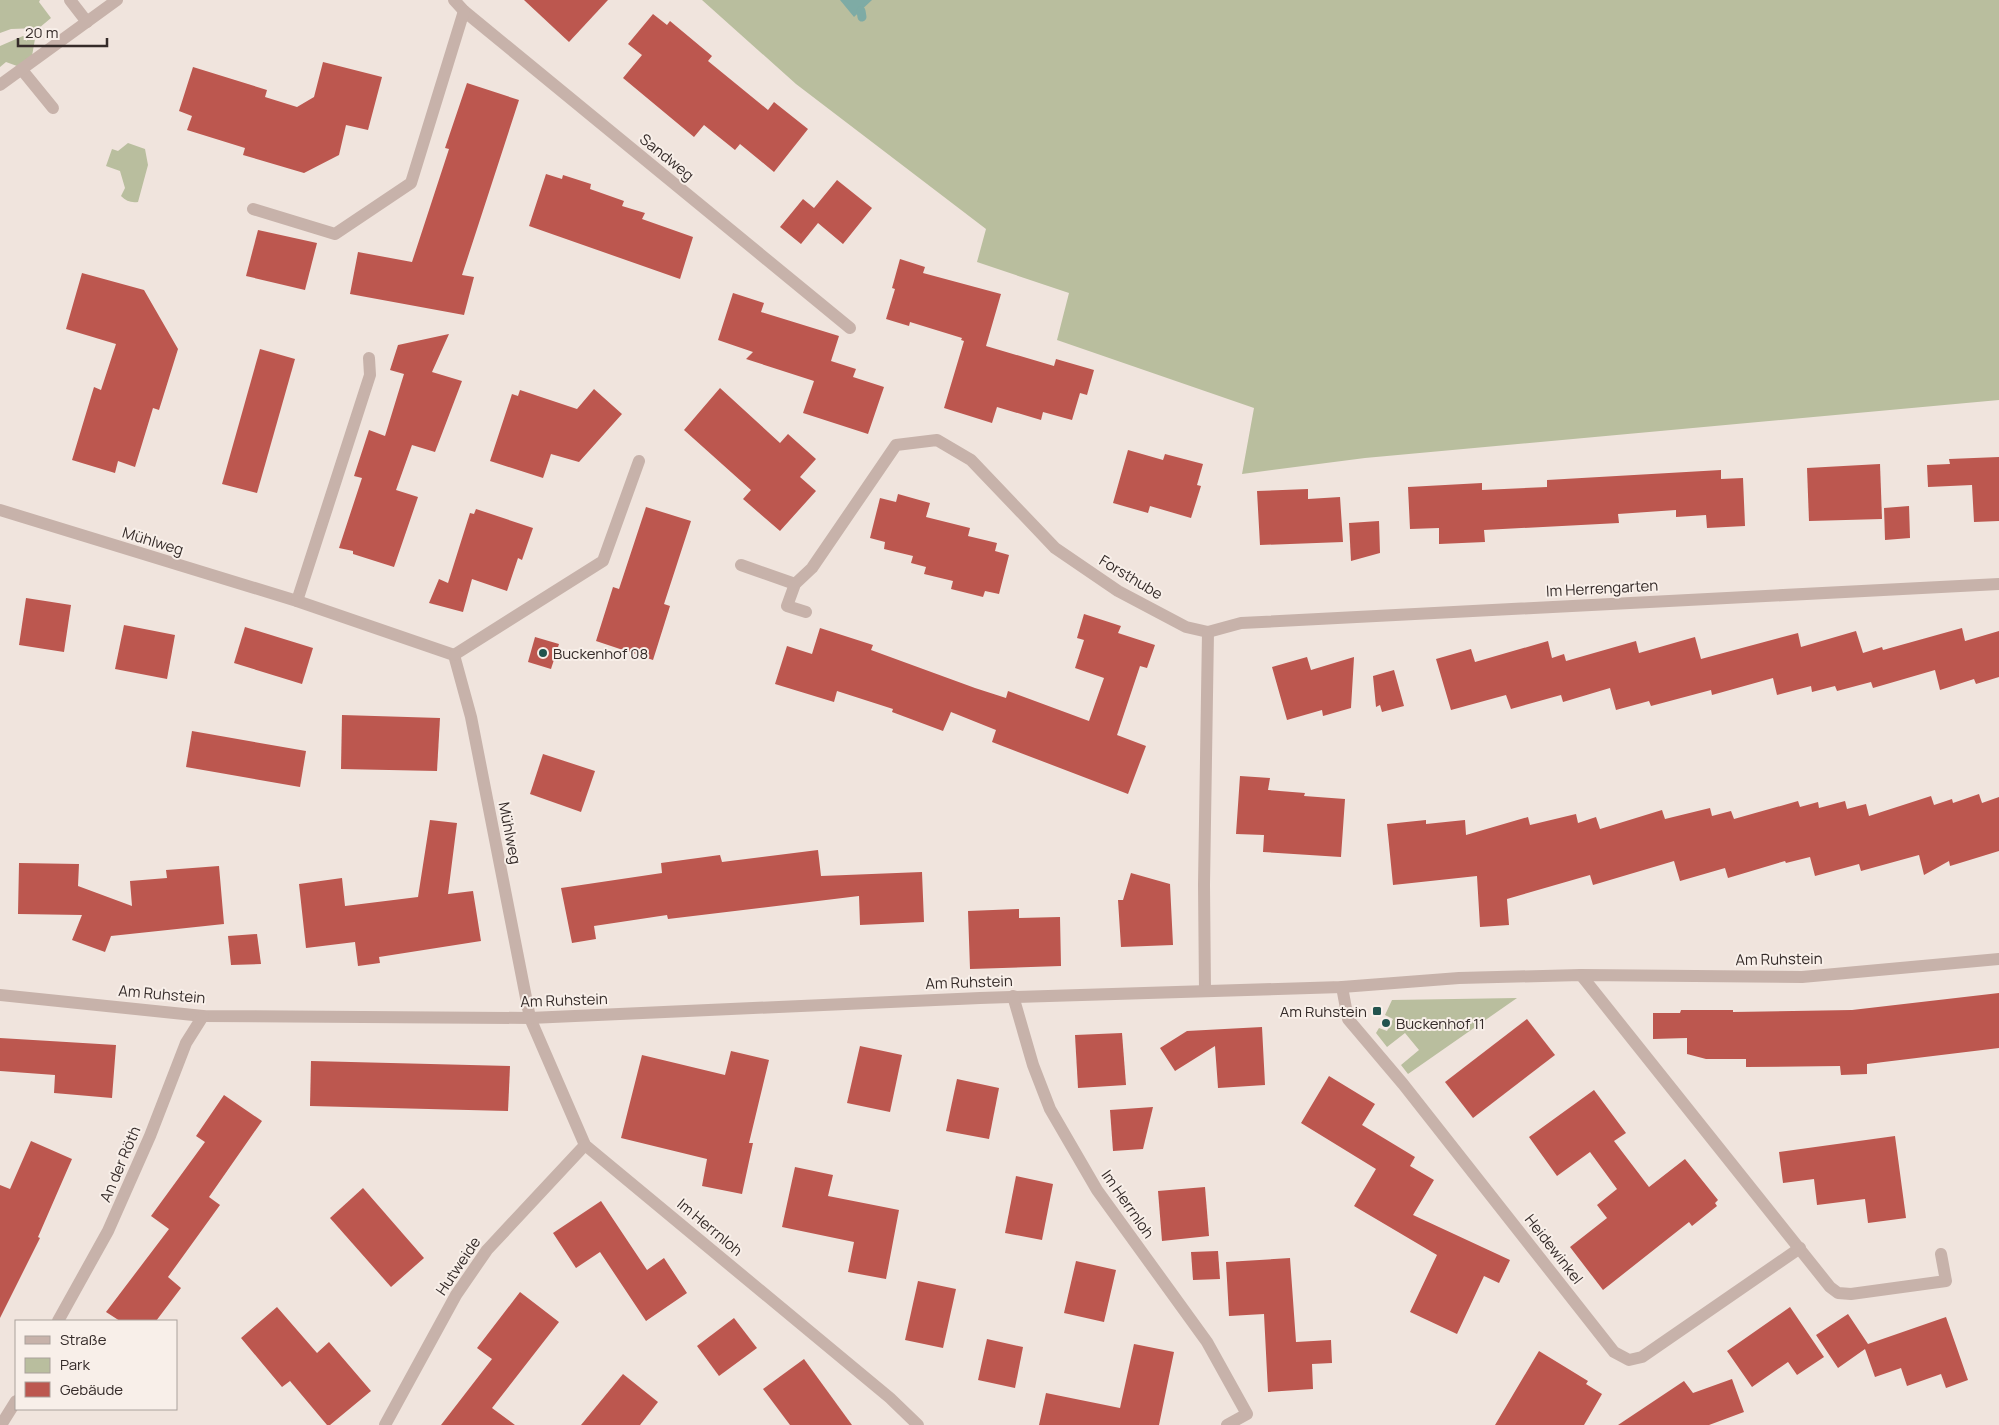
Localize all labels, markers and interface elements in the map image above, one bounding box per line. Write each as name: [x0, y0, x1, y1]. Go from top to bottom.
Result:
scale bar: [18, 15, 106, 47]
text: 20 m: [25, 22, 58, 43]
street label: Sandweg: [635, 129, 699, 185]
street label: Mühlweg: [120, 522, 186, 560]
street label: Forsthube: [1095, 550, 1167, 604]
street label: Im Herrengarten: [1545, 575, 1659, 601]
place label: Buckenhof 08: [553, 643, 648, 664]
marker: Buckenhof 08: [537, 647, 549, 659]
street label: Mühlweg: [494, 800, 526, 866]
street label: Am Ruhstein: [1735, 948, 1823, 970]
street label: Am Ruhstein: [925, 970, 1013, 994]
street label: Am Ruhstein: [118, 980, 206, 1008]
street label: Am Ruhstein: [520, 988, 608, 1012]
place label: Am Ruhstein: [1280, 1001, 1367, 1022]
marker: Am Ruhstein: [1371, 1005, 1383, 1017]
place label: Buckenhof 11: [1396, 1013, 1485, 1034]
marker: Buckenhof 11: [1380, 1017, 1392, 1029]
street label: An der Röth: [95, 1123, 145, 1205]
street label: Im Herrnloh: [1097, 1166, 1159, 1243]
street label: Im Herrnloh: [673, 1193, 747, 1261]
street label: Heidewinkel: [1520, 1210, 1588, 1288]
street label: Hutweide: [431, 1232, 485, 1299]
legend: [15, 1320, 178, 1410]
text: Straße: [60, 1329, 107, 1350]
text: Park: [60, 1354, 90, 1375]
text: Gebäude: [60, 1379, 123, 1400]

